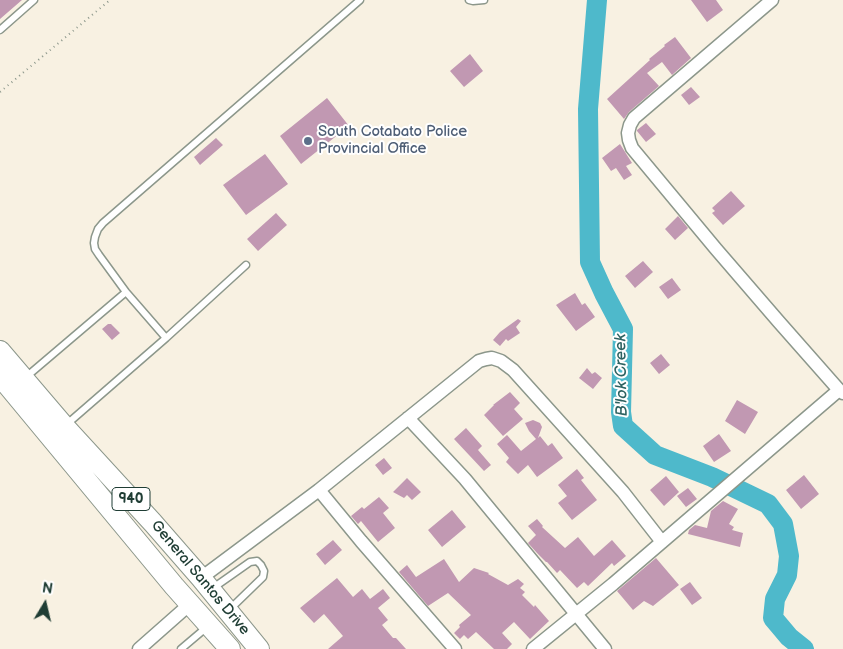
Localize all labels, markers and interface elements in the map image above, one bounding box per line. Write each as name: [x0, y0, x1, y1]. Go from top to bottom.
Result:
place label: South Cotabato Police Provincial Office: [318, 123, 467, 158]
marker: South Cotabato Police Provincial Office: [302, 135, 314, 147]
water label: B'lok Creek: [612, 334, 632, 416]
road number: 940: [112, 488, 150, 510]
street label: General Santos Drive: [147, 517, 253, 639]
north arrow: [20, 579, 70, 629]
text: N: [41, 579, 54, 598]

